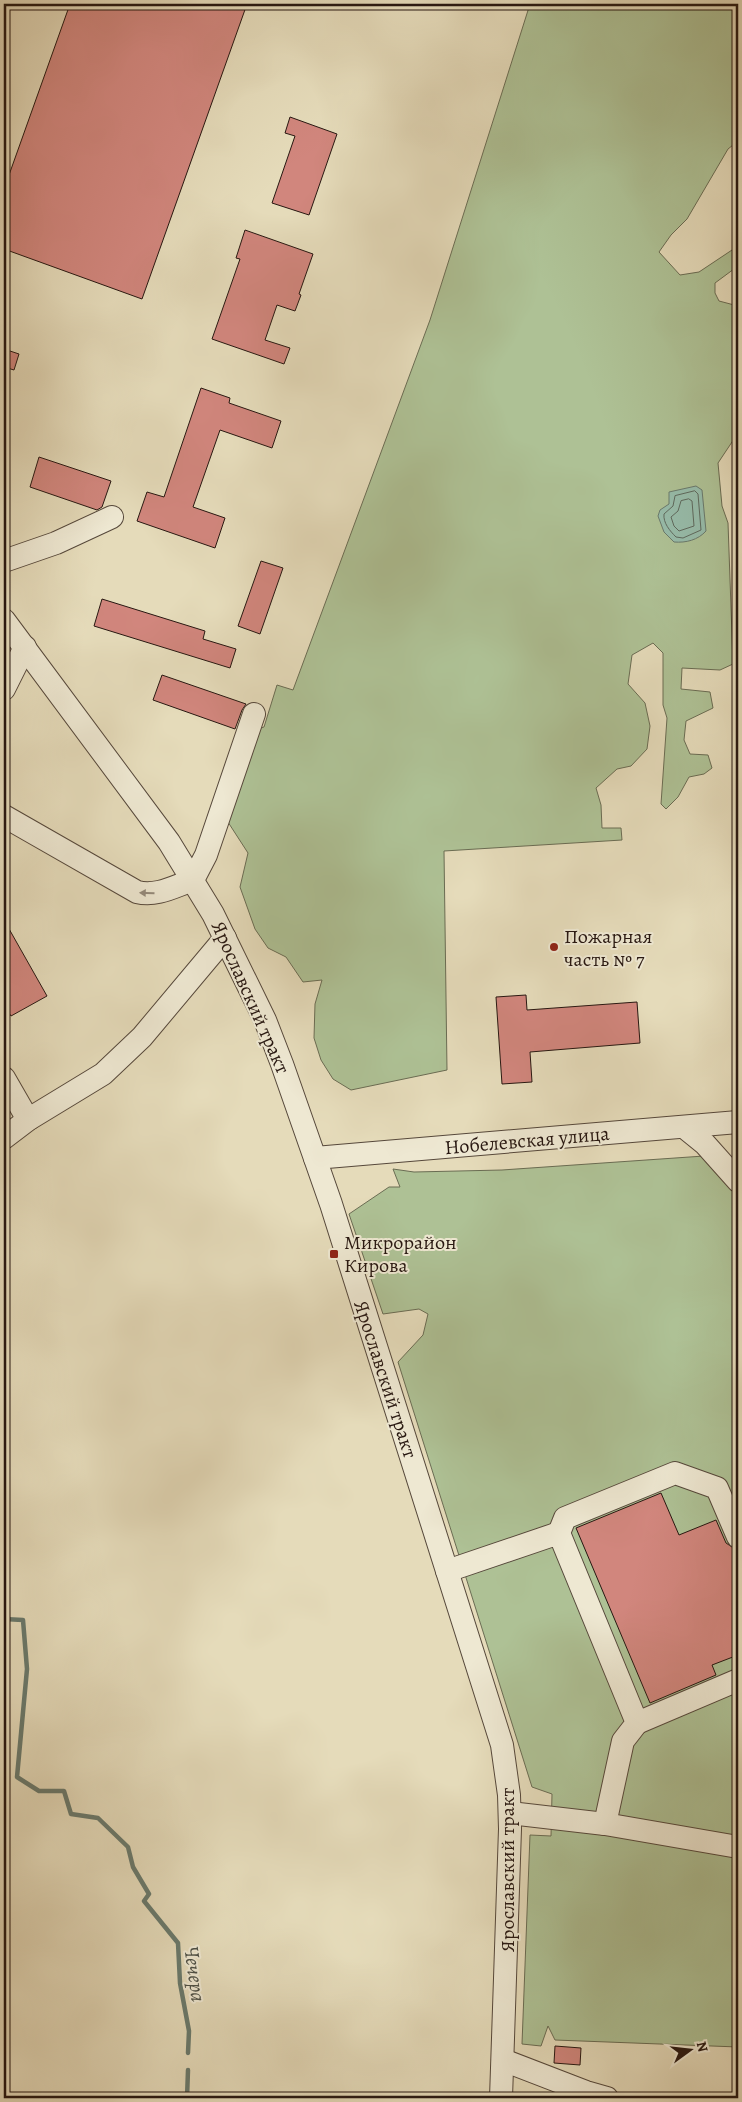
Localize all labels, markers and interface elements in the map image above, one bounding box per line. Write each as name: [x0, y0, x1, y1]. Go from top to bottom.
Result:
one-way arrow: [139, 889, 155, 897]
street label: Ярославский тракт: [205, 917, 296, 1078]
place label: Пожарная часть № 7: [564, 923, 652, 973]
marker: Пожарная часть № 7: [548, 941, 560, 953]
street label: Нобелевская улица: [443, 1120, 611, 1161]
place label: Микрорайон Кирова: [344, 1229, 457, 1279]
marker: Микрорайон Кирова: [328, 1248, 340, 1260]
street label: Ярославский тракт: [347, 1297, 424, 1462]
street label: Ярославский тракт: [494, 1788, 521, 1952]
water label: Чечера: [177, 1944, 213, 2004]
north arrow: [664, 2024, 714, 2074]
text: N: [692, 2039, 713, 2054]

